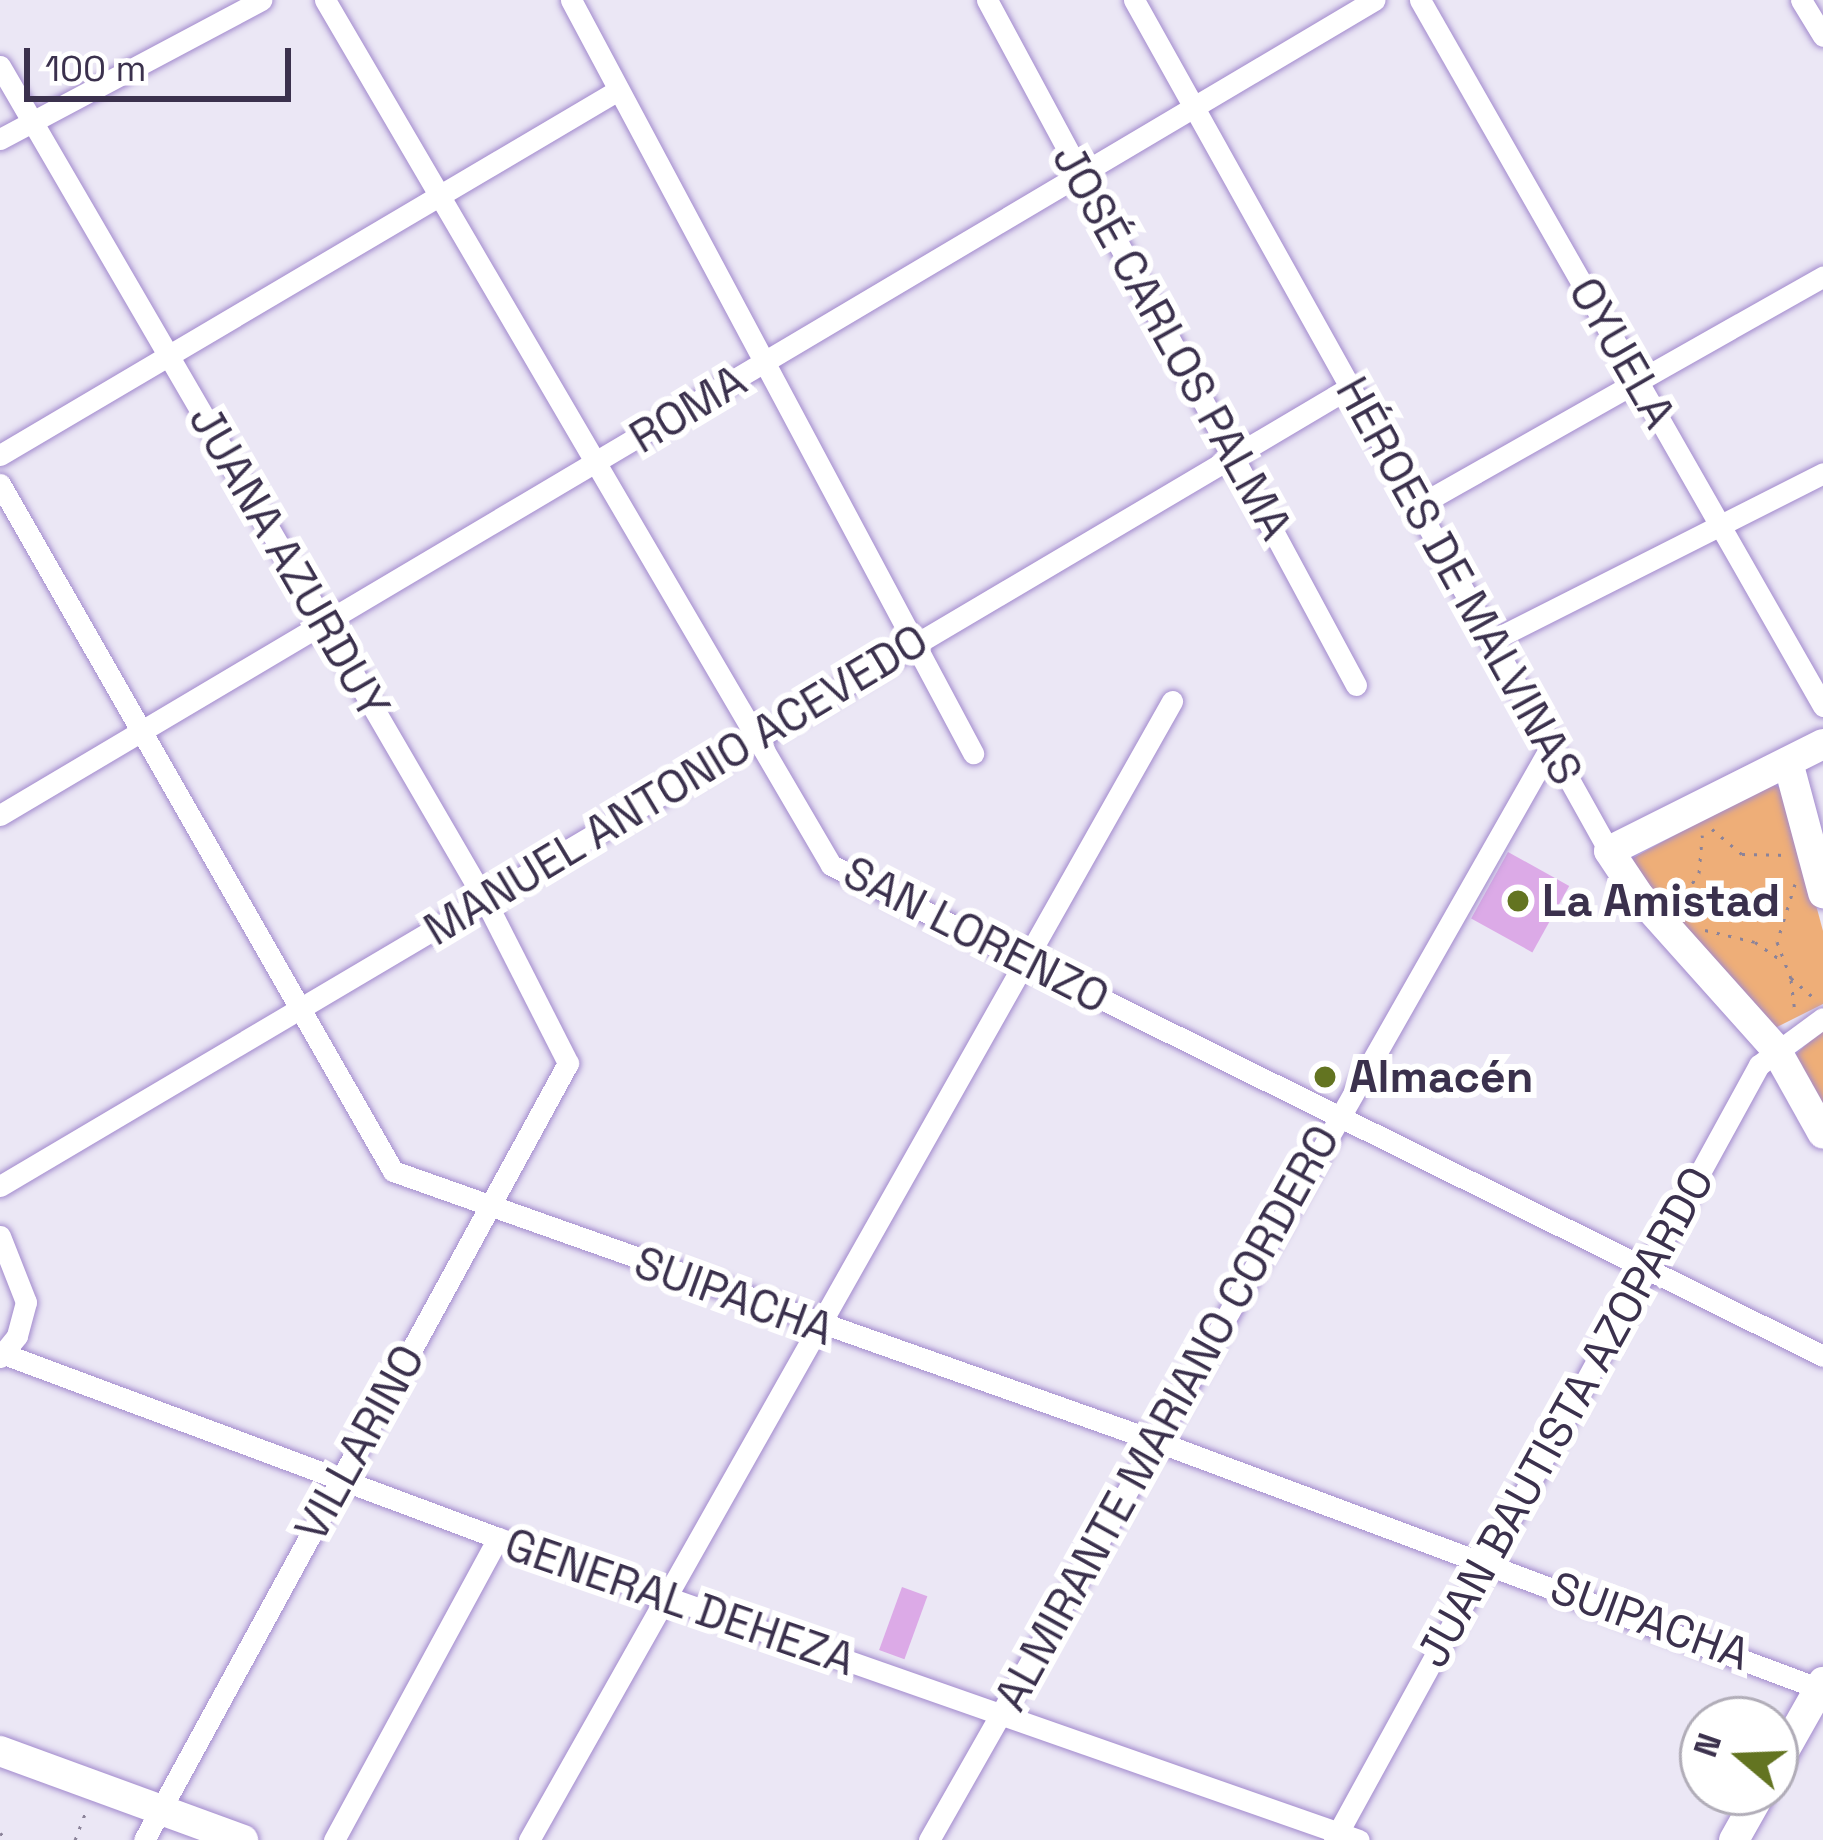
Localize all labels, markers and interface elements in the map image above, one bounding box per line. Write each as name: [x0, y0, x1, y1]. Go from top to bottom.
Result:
scale bar: [30, 24, 297, 98]
text: 100 m: [45, 46, 146, 92]
street label: JOSÉ CARLOS PALMA: [1041, 135, 1303, 549]
street label: OYUELA: [1557, 268, 1687, 438]
street label: ROMA: [620, 353, 756, 465]
street label: HÉROES DE MALVINAS: [1325, 368, 1593, 794]
street label: JUANA AZURDUY: [177, 395, 401, 729]
street label: MANUEL ANTONIO ACEVEDO: [414, 613, 938, 957]
street label: SAN LORENZO: [835, 845, 1117, 1025]
place label: La Amistad: [1542, 874, 1781, 928]
marker: La Amistad: [1505, 888, 1531, 914]
place label: Almacén: [1349, 1050, 1534, 1104]
marker: Almacén: [1312, 1064, 1338, 1090]
street label: ALMIRANTE MARIANO CORDERO: [983, 1116, 1351, 1720]
street label: JUAN BAUTISTA AZOPARDO: [1405, 1157, 1725, 1677]
street label: SUIPACHA: [627, 1235, 841, 1357]
street label: VILLARINO: [284, 1336, 436, 1550]
street label: GENERAL DEHEZA: [497, 1517, 863, 1687]
street label: SUIPACHA: [1543, 1560, 1757, 1682]
north arrow: [1679, 1696, 1799, 1816]
text: N: [1684, 1728, 1731, 1763]

